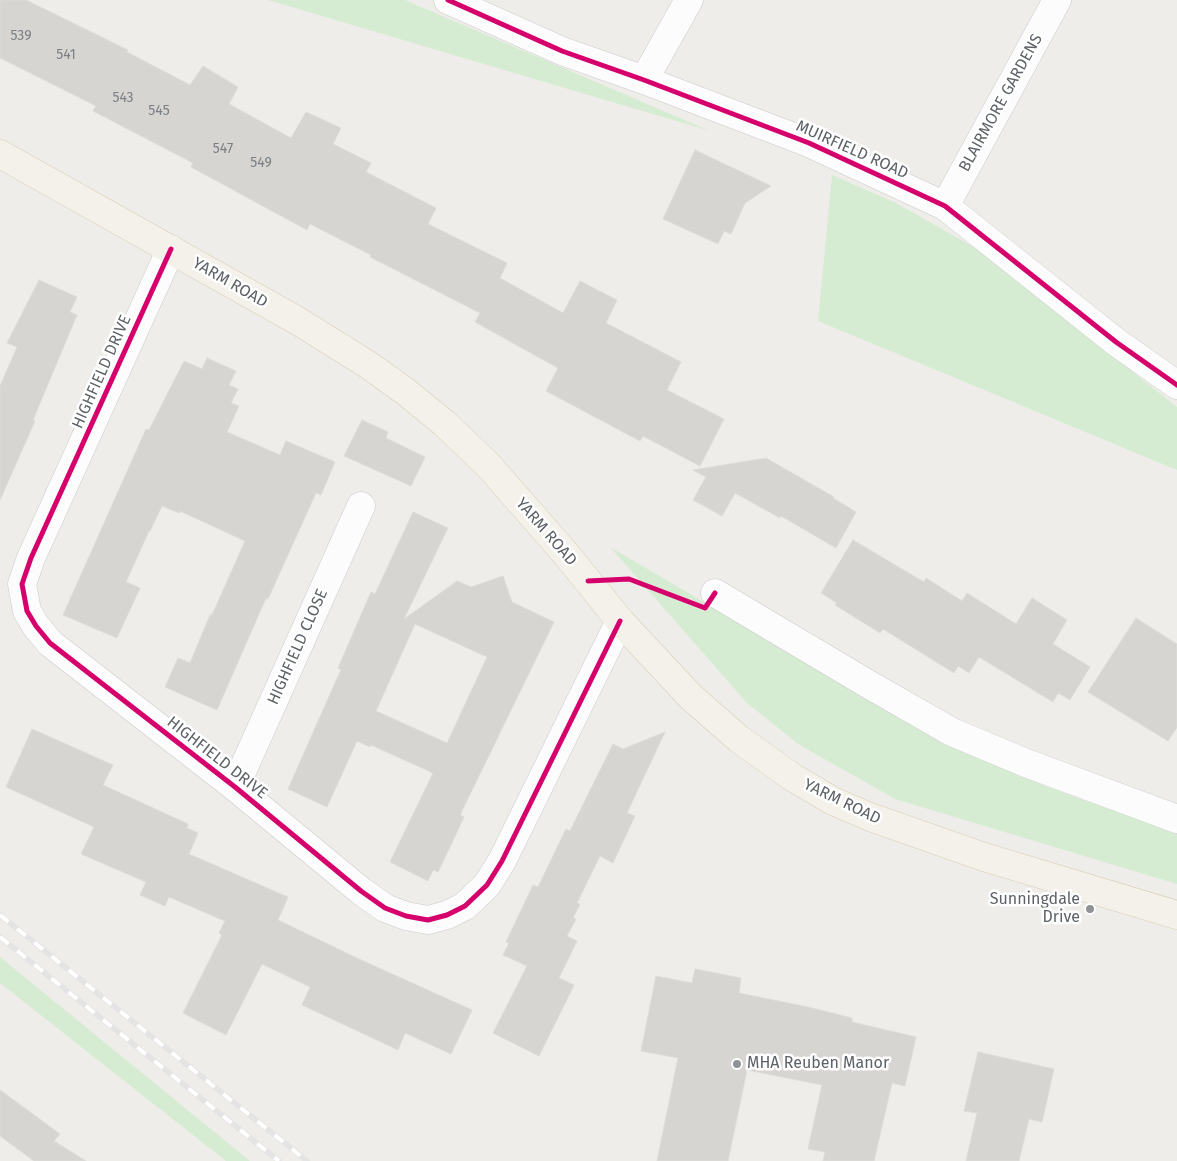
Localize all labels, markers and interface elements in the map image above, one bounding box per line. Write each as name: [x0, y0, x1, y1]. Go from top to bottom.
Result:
house number: 539: [10, 28, 32, 44]
street label: BLAIRMORE GARDENS: [955, 31, 1047, 175]
house number: 541: [56, 47, 76, 63]
house number: 543: [112, 90, 134, 106]
house number: 545: [148, 103, 170, 119]
street label: MUIRFIELD ROAD: [793, 117, 911, 183]
house number: 547: [213, 141, 233, 157]
house number: 549: [250, 155, 272, 171]
street label: YARM ROAD: [189, 254, 271, 312]
street label: HIGHFIELD DRIVE: [68, 312, 136, 432]
street label: YARM ROAD: [511, 494, 581, 570]
street label: HIGHFIELD CLOSE: [264, 586, 332, 708]
street label: HIGHFIELD DRIVE: [163, 713, 271, 803]
street label: YARM ROAD: [800, 775, 884, 829]
place label: Sunningdale Drive: [990, 890, 1080, 928]
marker: Sunningdale Drive: [1084, 903, 1096, 915]
place label: MHA Reuben Manor: [747, 1054, 889, 1074]
marker: MHA Reuben Manor: [731, 1058, 743, 1070]

